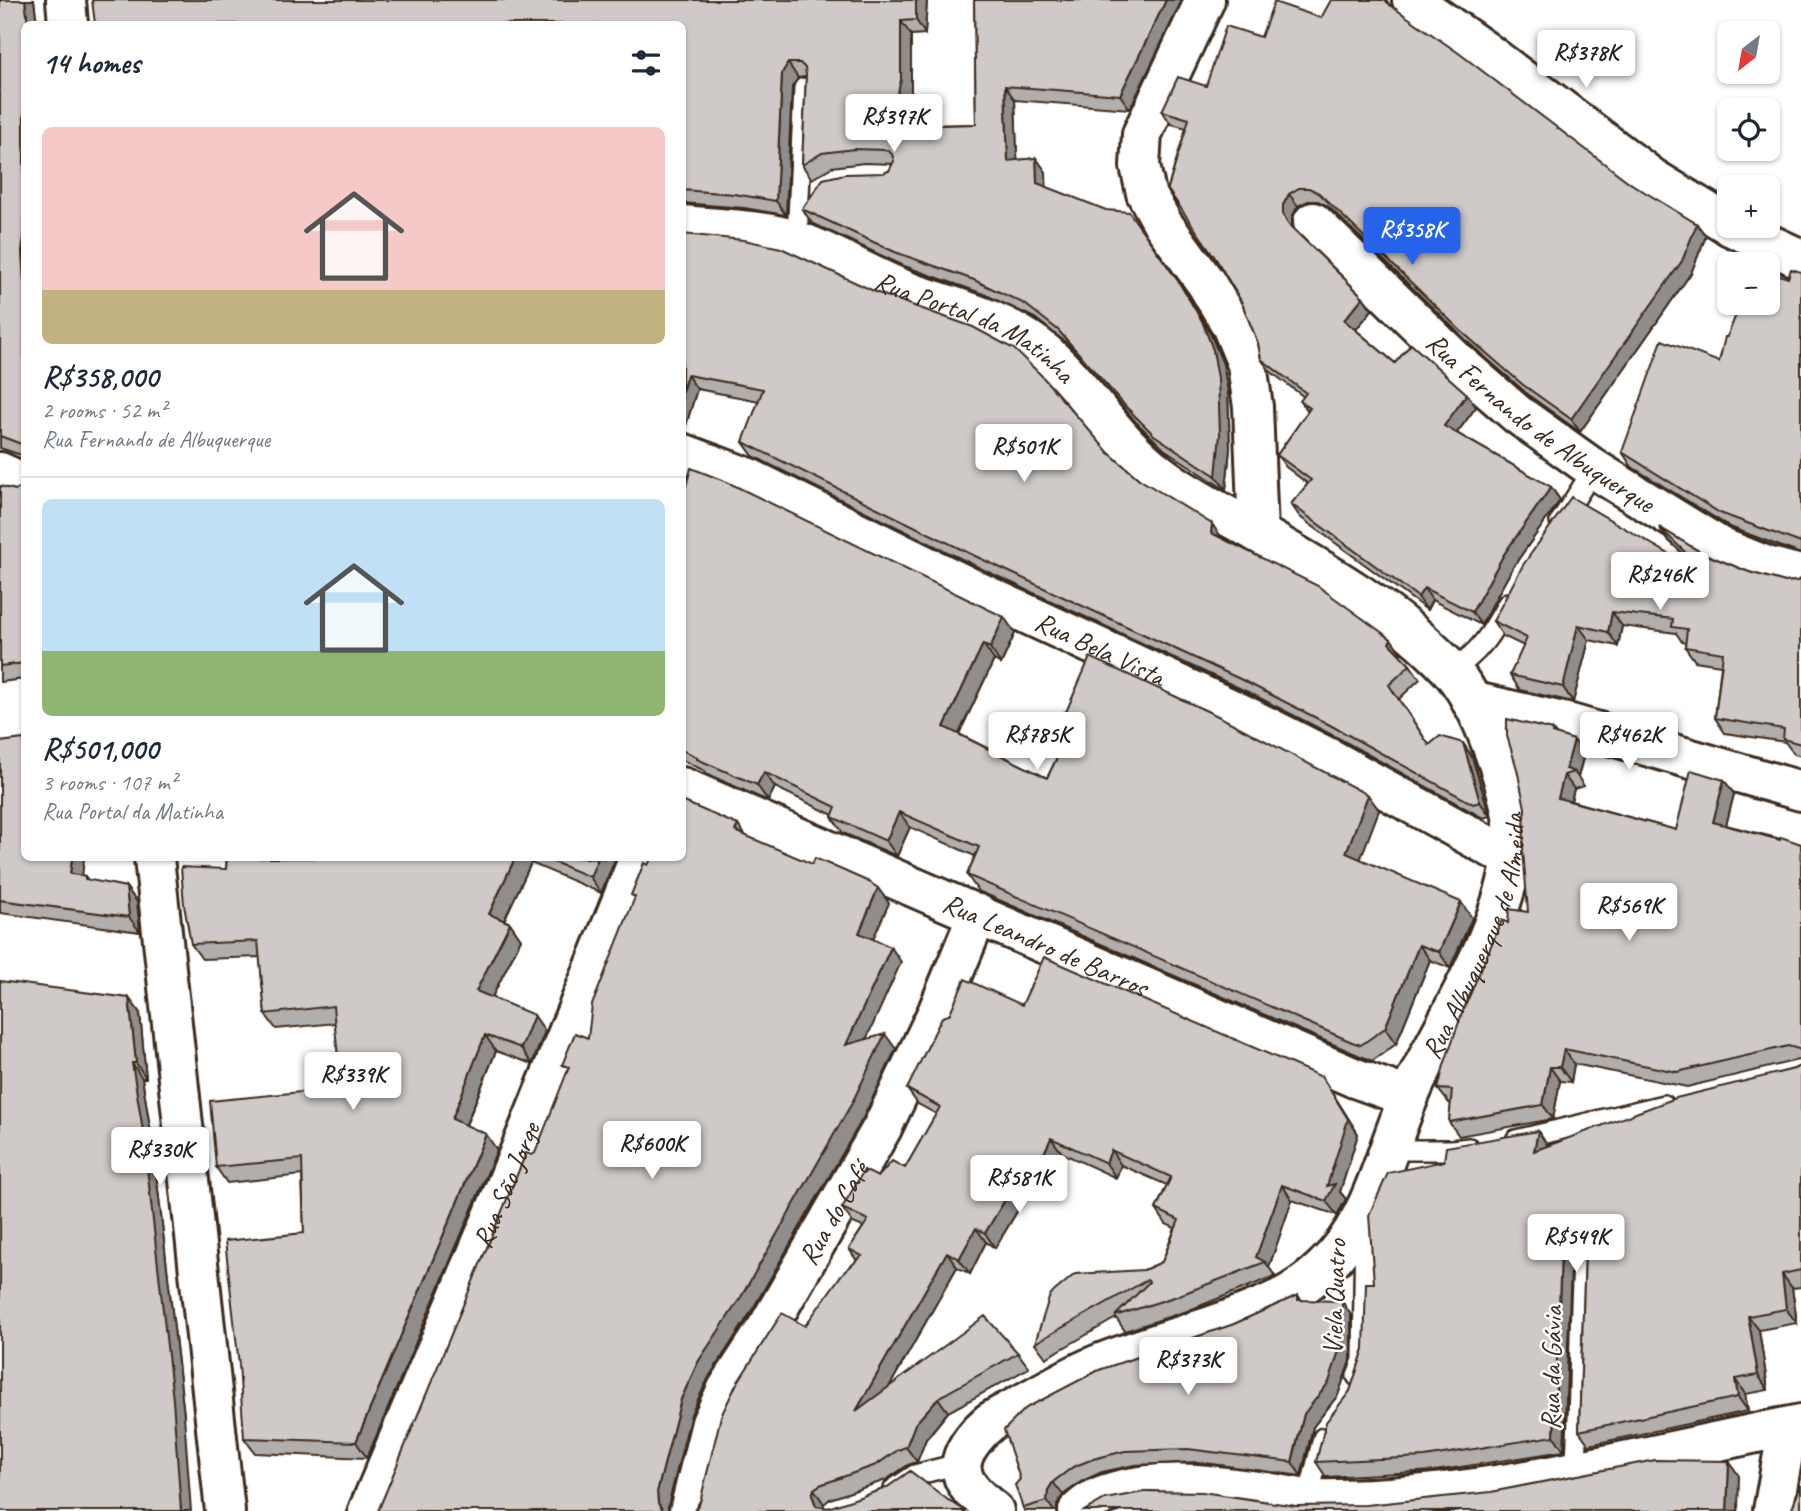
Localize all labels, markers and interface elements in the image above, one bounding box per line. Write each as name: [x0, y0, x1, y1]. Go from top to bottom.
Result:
north arrow: [1717, 21, 1780, 84]
map controls: [1717, 21, 1780, 315]
pin: R$378K: [1529, 31, 1643, 90]
text: R$378K: [1553, 38, 1619, 67]
text: 14 homes: [42, 44, 140, 82]
icon: filters: [627, 44, 665, 82]
pin: R$397K: [837, 94, 951, 154]
button: locate: [1717, 98, 1780, 161]
text: R$397K: [861, 102, 927, 131]
icon: home: [291, 173, 417, 299]
button: +: [1717, 175, 1780, 238]
pin: R$358K: [1355, 208, 1469, 267]
text: R$358K: [1379, 215, 1445, 244]
button: −: [1717, 252, 1780, 315]
street label: Rua Portal da Matinha: [870, 262, 1084, 391]
street label: Rua Fernando de Albuquerque: [1419, 324, 1663, 521]
text: R$358,000: [42, 358, 158, 396]
text: 2 rooms · 52 m²: [42, 396, 166, 425]
pin: R$501K: [967, 424, 1081, 484]
text: Rua Fernando de Albuquerque: [42, 425, 270, 454]
text: R$501K: [991, 432, 1057, 461]
icon: home: [291, 545, 417, 671]
pin: R$246K: [1603, 552, 1717, 612]
text: R$246K: [1627, 560, 1693, 589]
street label: Rua Bela Vista: [1030, 603, 1173, 694]
pin: R$785K: [980, 712, 1094, 772]
pin: R$462K: [1572, 712, 1686, 772]
text: R$785K: [1004, 720, 1070, 749]
text: R$462K: [1596, 720, 1662, 749]
text: R$501,000: [42, 730, 158, 768]
text: 3 rooms · 107 m²: [42, 768, 177, 797]
text: Rua Portal da Matinha: [42, 797, 223, 826]
street label: Rua Albuquerque de Almeida: [1413, 810, 1532, 1065]
pin: R$569K: [1572, 884, 1686, 943]
street label: Rua Leandro de Barros: [938, 885, 1155, 1005]
text: R$569K: [1596, 891, 1662, 920]
pin: R$339K: [296, 1052, 410, 1112]
text: R$339K: [320, 1060, 386, 1089]
street label: Rua São Jorge: [464, 1115, 548, 1253]
pin: R$600K: [595, 1122, 709, 1181]
pin: R$330K: [103, 1128, 217, 1187]
text: R$600K: [619, 1129, 685, 1158]
text: R$330K: [127, 1135, 193, 1164]
street label: Rua do Café: [790, 1152, 878, 1271]
pin: R$581K: [962, 1156, 1076, 1215]
text: R$581K: [986, 1163, 1052, 1192]
pin: R$549K: [1519, 1214, 1633, 1274]
text: R$549K: [1544, 1222, 1608, 1251]
street label: Viela Quatro: [1314, 1237, 1354, 1355]
street label: Rua da Gávia: [1532, 1304, 1570, 1430]
pin: R$373K: [1131, 1338, 1245, 1397]
text: R$373K: [1155, 1345, 1221, 1374]

